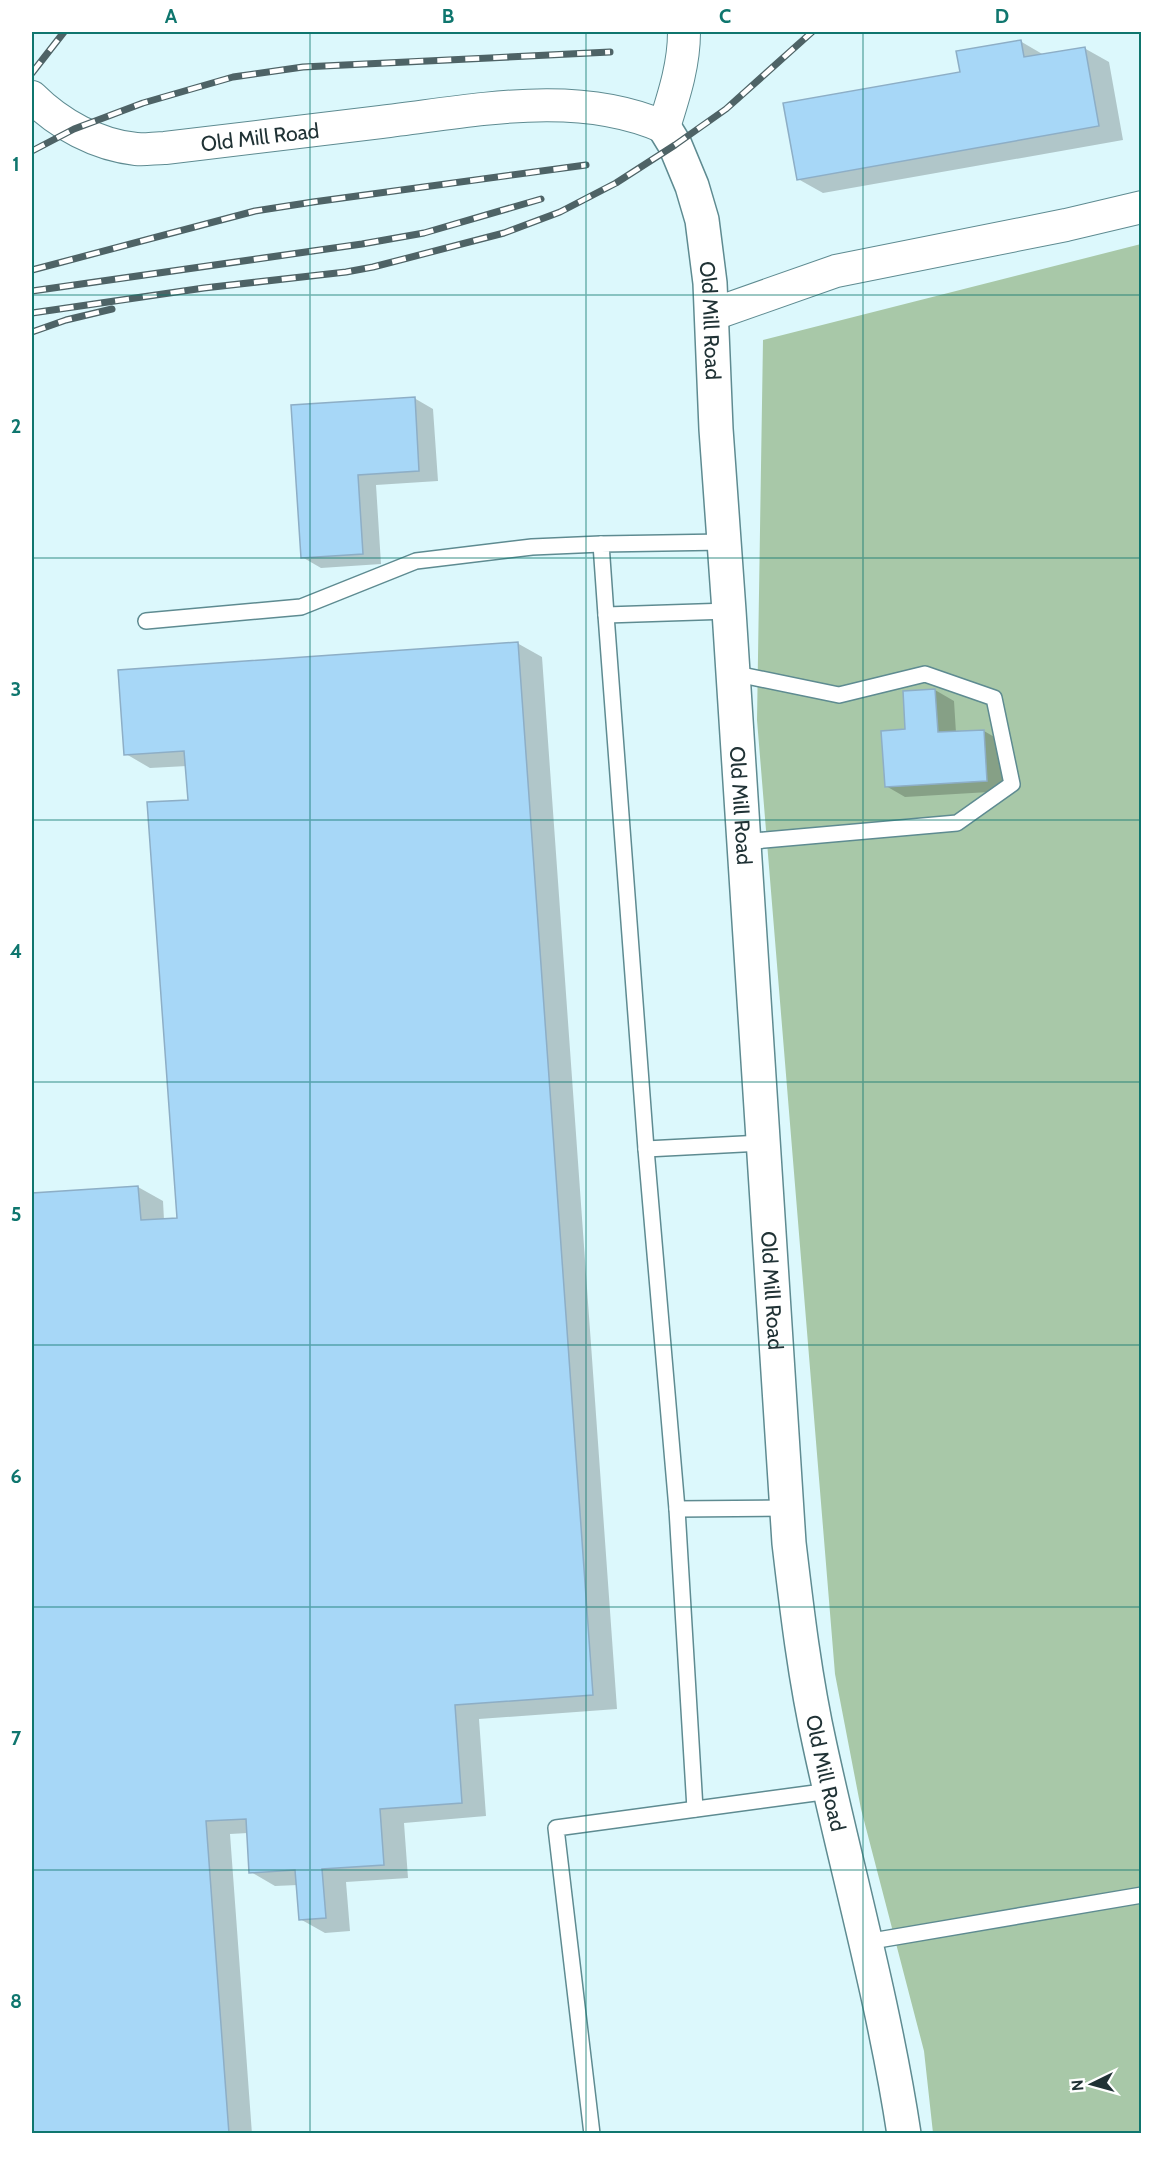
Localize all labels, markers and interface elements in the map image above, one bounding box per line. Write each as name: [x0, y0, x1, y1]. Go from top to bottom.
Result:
text: A: [165, 4, 178, 28]
text: B: [442, 4, 454, 28]
text: C: [719, 4, 731, 28]
text: D: [995, 4, 1009, 28]
street label: Old Mill Road: [199, 117, 320, 156]
text: 1: [12, 152, 20, 176]
street label: Old Mill Road: [695, 260, 726, 380]
text: 2: [11, 414, 21, 438]
text: 3: [11, 677, 21, 701]
street label: Old Mill Road: [725, 745, 758, 866]
text: 4: [10, 939, 22, 963]
text: 5: [11, 1202, 21, 1226]
street label: Old Mill Road: [756, 1230, 789, 1351]
text: 6: [10, 1464, 22, 1488]
street label: Old Mill Road: [801, 1712, 852, 1834]
text: 7: [11, 1726, 22, 1750]
text: 8: [10, 1989, 22, 2013]
north arrow: [1062, 2054, 1122, 2114]
text: N: [1068, 2079, 1088, 2092]

